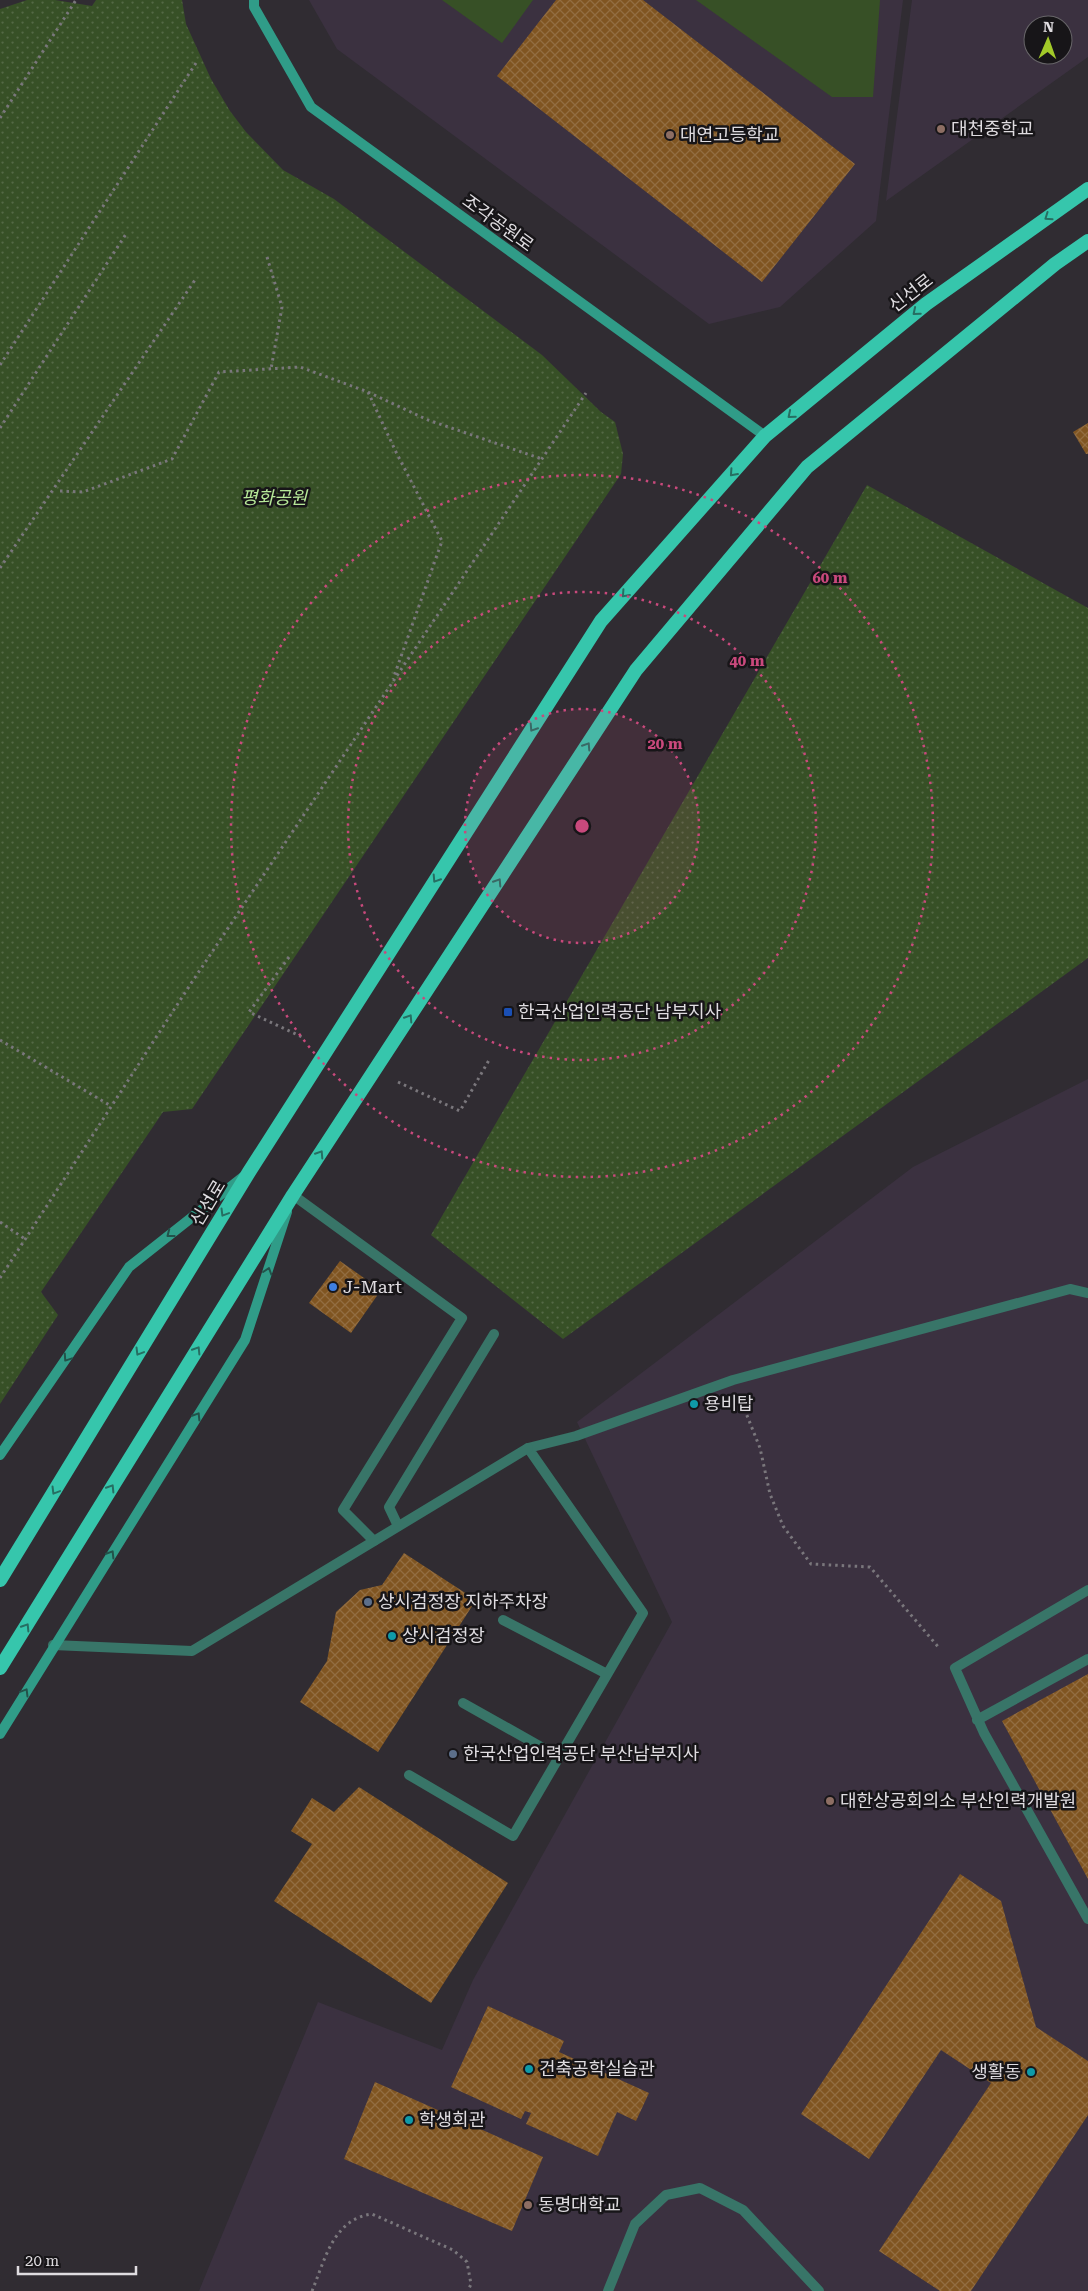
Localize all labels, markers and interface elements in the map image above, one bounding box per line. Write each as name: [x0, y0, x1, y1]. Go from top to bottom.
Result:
north arrow: [1023, 15, 1073, 65]
text: N: [1043, 19, 1054, 35]
place label: 대천중학교: [951, 118, 1034, 139]
marker: 대천중학교: [935, 123, 947, 135]
place label: 대연고등학교: [680, 124, 779, 145]
marker: 대연고등학교: [664, 129, 676, 141]
street label: 조각공원로: [459, 190, 538, 255]
one-way arrow: [1044, 211, 1054, 220]
street label: 신선로: [885, 269, 937, 316]
one-way arrow: [913, 306, 922, 314]
one-way arrow: [787, 410, 796, 419]
one-way arrow: [730, 467, 739, 476]
park label: 평화공원: [241, 487, 309, 508]
text: 60 m: [812, 569, 848, 587]
one-way arrow: [622, 589, 631, 598]
text: 40 m: [729, 652, 765, 670]
one-way arrow: [530, 722, 540, 731]
text: 20 m: [647, 735, 683, 753]
one-way arrow: [580, 742, 590, 751]
centre of rings: [573, 817, 591, 835]
one-way arrow: [433, 874, 443, 883]
one-way arrow: [491, 878, 501, 887]
place label: 한국산업인력공단 남부지사: [518, 1001, 722, 1022]
marker: 한국산업인력공단 남부지사: [502, 1006, 514, 1018]
one-way arrow: [402, 1014, 412, 1023]
one-way arrow: [313, 1150, 323, 1159]
street label: 신선로: [186, 1176, 229, 1229]
one-way arrow: [221, 1208, 230, 1217]
one-way arrow: [167, 1229, 176, 1237]
one-way arrow: [262, 1268, 272, 1276]
place label: J-Mart: [343, 1276, 402, 1297]
marker: J-Mart: [327, 1281, 339, 1293]
one-way arrow: [136, 1347, 146, 1356]
one-way arrow: [190, 1347, 200, 1356]
one-way arrow: [64, 1352, 73, 1361]
place label: 용비탑: [704, 1393, 754, 1414]
marker: 용비탑: [688, 1398, 700, 1410]
one-way arrow: [191, 1413, 200, 1422]
one-way arrow: [51, 1485, 61, 1494]
one-way arrow: [105, 1485, 115, 1494]
one-way arrow: [104, 1550, 114, 1559]
place label: 상시검정장 지하주차장: [378, 1591, 548, 1612]
marker: 상시검정장 지하주차장: [362, 1596, 374, 1608]
one-way arrow: [19, 1623, 29, 1632]
place label: 상시검정장: [402, 1625, 485, 1646]
marker: 상시검정장: [386, 1630, 398, 1642]
one-way arrow: [19, 1689, 29, 1698]
place label: 한국산업인력공단 부산남부지사: [463, 1743, 700, 1764]
marker: 한국산업인력공단 부산남부지사: [447, 1748, 459, 1760]
place label: 대한상공회의소 부산인력개발원: [840, 1790, 1076, 1811]
marker: 대한상공회의소 부산인력개발원: [824, 1795, 836, 1807]
place label: 건축공학실습관: [539, 2058, 655, 2079]
place label: 생활동: [971, 2061, 1021, 2082]
marker: 건축공학실습관: [523, 2063, 535, 2075]
marker: 생활동: [1025, 2066, 1037, 2078]
place label: 학생회관: [419, 2109, 486, 2130]
marker: 학생회관: [403, 2114, 415, 2126]
place label: 동명대학교: [538, 2194, 621, 2215]
marker: 동명대학교: [522, 2199, 534, 2211]
scale bar: [18, 2244, 135, 2276]
text: 20 m: [25, 2252, 60, 2270]

